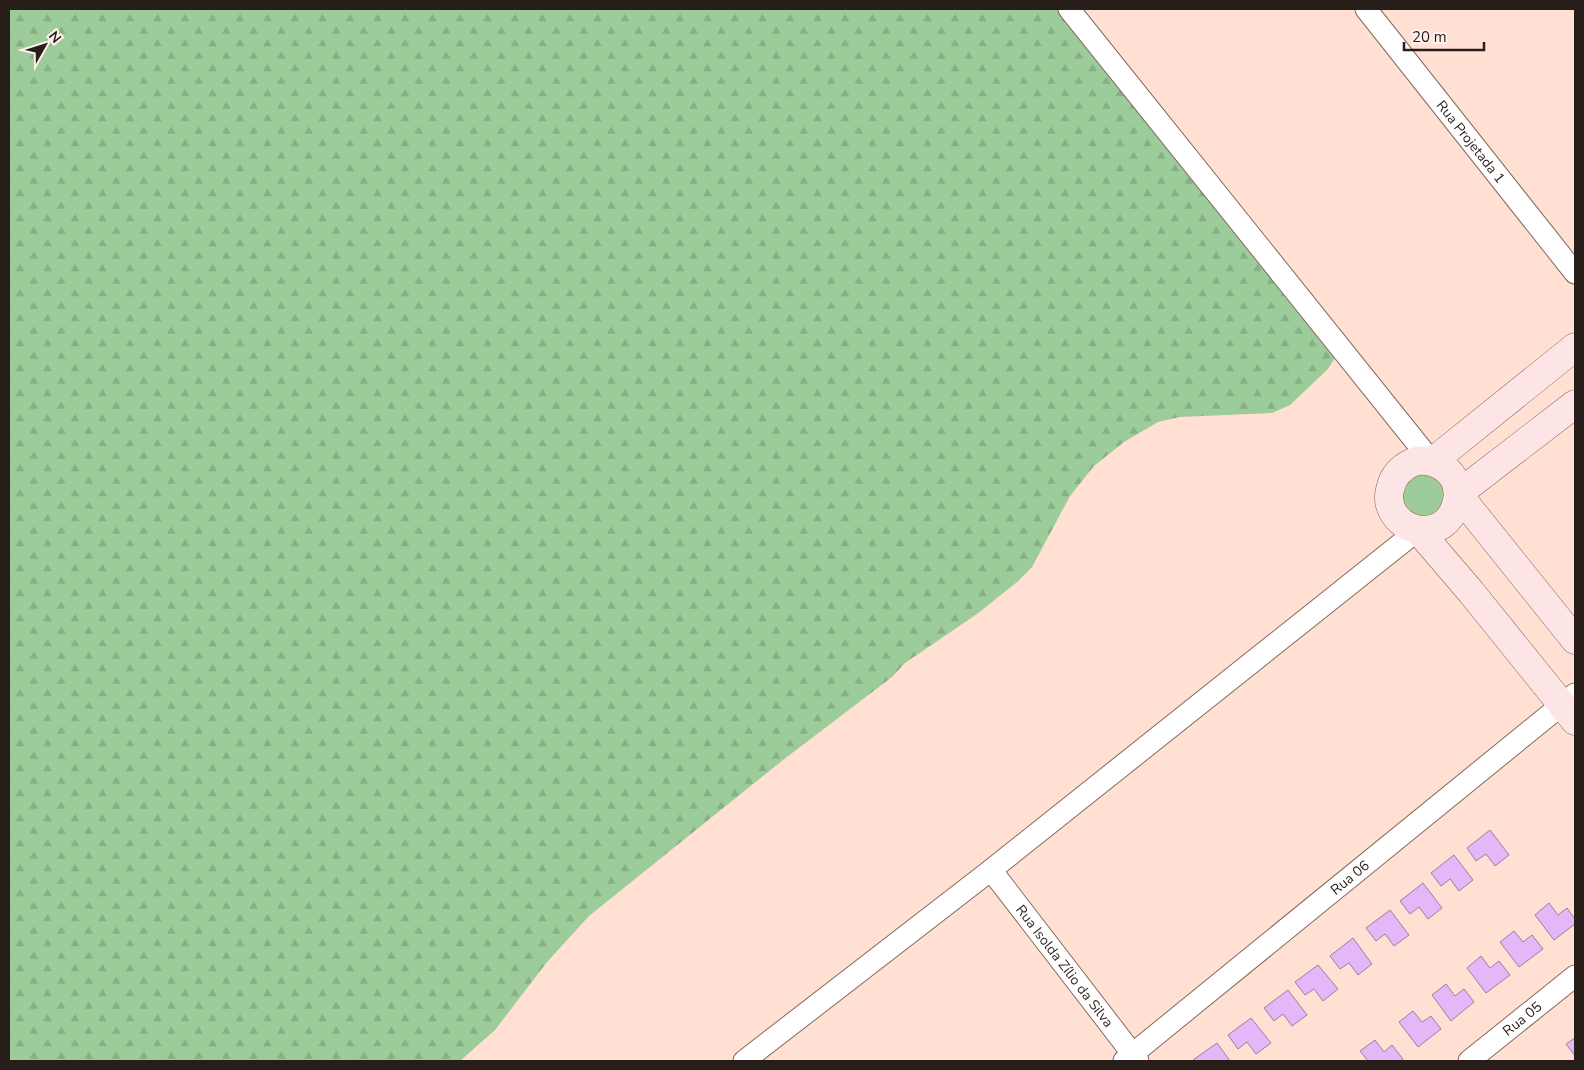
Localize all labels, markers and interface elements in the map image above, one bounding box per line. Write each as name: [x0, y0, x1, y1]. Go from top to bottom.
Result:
north arrow: [20, 20, 70, 70]
scale bar: [1404, 20, 1484, 52]
text: N: [44, 27, 65, 47]
text: 20 m: [1412, 27, 1447, 47]
street label: Rua Projetada 1: [1432, 97, 1509, 187]
street label: Rua 06: [1327, 856, 1374, 899]
street label: Rua Isolda Zílio da Silva: [1011, 901, 1118, 1031]
street label: Rua 05: [1499, 997, 1546, 1040]

